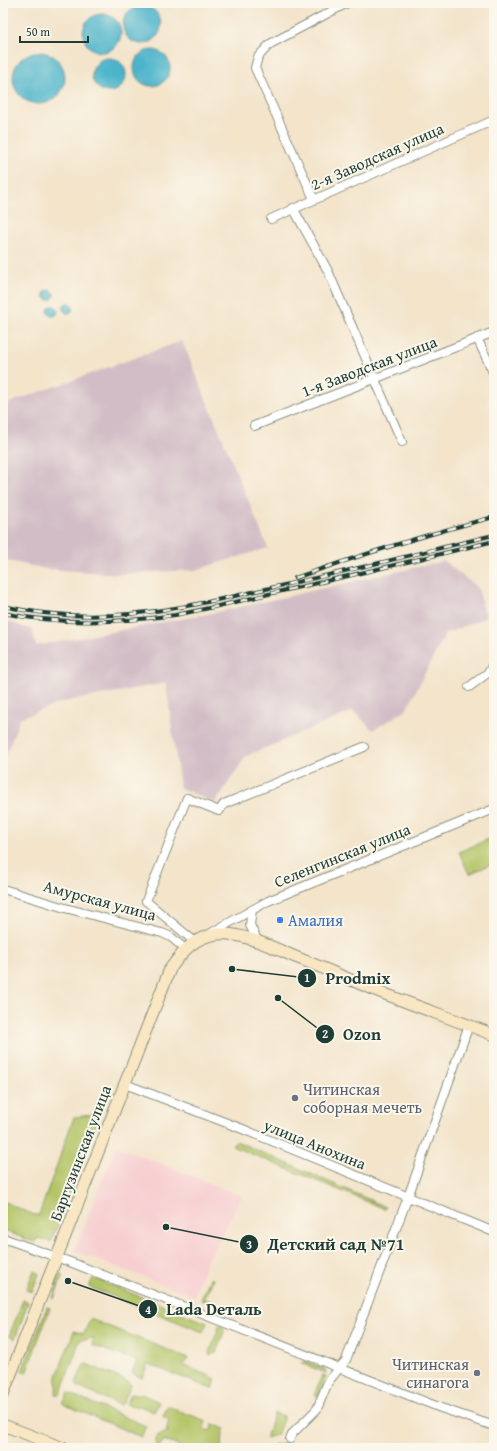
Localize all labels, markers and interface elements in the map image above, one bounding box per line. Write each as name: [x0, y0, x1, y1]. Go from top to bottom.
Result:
scale bar: [20, 18, 88, 44]
text: 50 m: [26, 23, 50, 40]
street label: 2-я Заводская улица: [307, 116, 448, 196]
street label: 1-я Заводская улица: [298, 329, 441, 403]
street label: Селенгинская улица: [270, 817, 414, 893]
street label: Амурская улица: [41, 873, 159, 927]
place label: Амалия: [288, 908, 343, 932]
marker: Амалия: [275, 915, 285, 925]
callout: Prodmix: [297, 964, 398, 993]
text: Prodmix: [325, 965, 391, 990]
text: 1: [304, 969, 310, 986]
callout: Ozon: [315, 1019, 389, 1048]
text: Ozon: [343, 1021, 381, 1046]
text: 2: [322, 1025, 328, 1042]
place label: Читинская соборная мечеть: [303, 1077, 423, 1119]
street label: Баргузинская улица: [43, 1081, 117, 1224]
marker: Читинская соборная мечеть: [290, 1093, 300, 1103]
street label: улица Анохина: [259, 1112, 370, 1176]
callout: Детский сад №71: [239, 1230, 412, 1259]
text: Детский сад №71: [267, 1231, 405, 1256]
text: 3: [246, 1236, 252, 1253]
callout: Lada Dеталь: [138, 1295, 270, 1324]
text: Lada Dеталь: [166, 1296, 262, 1321]
text: 4: [145, 1301, 151, 1318]
place label: Читинская синагога: [392, 1352, 469, 1394]
marker: Читинская синагога: [472, 1368, 482, 1378]

